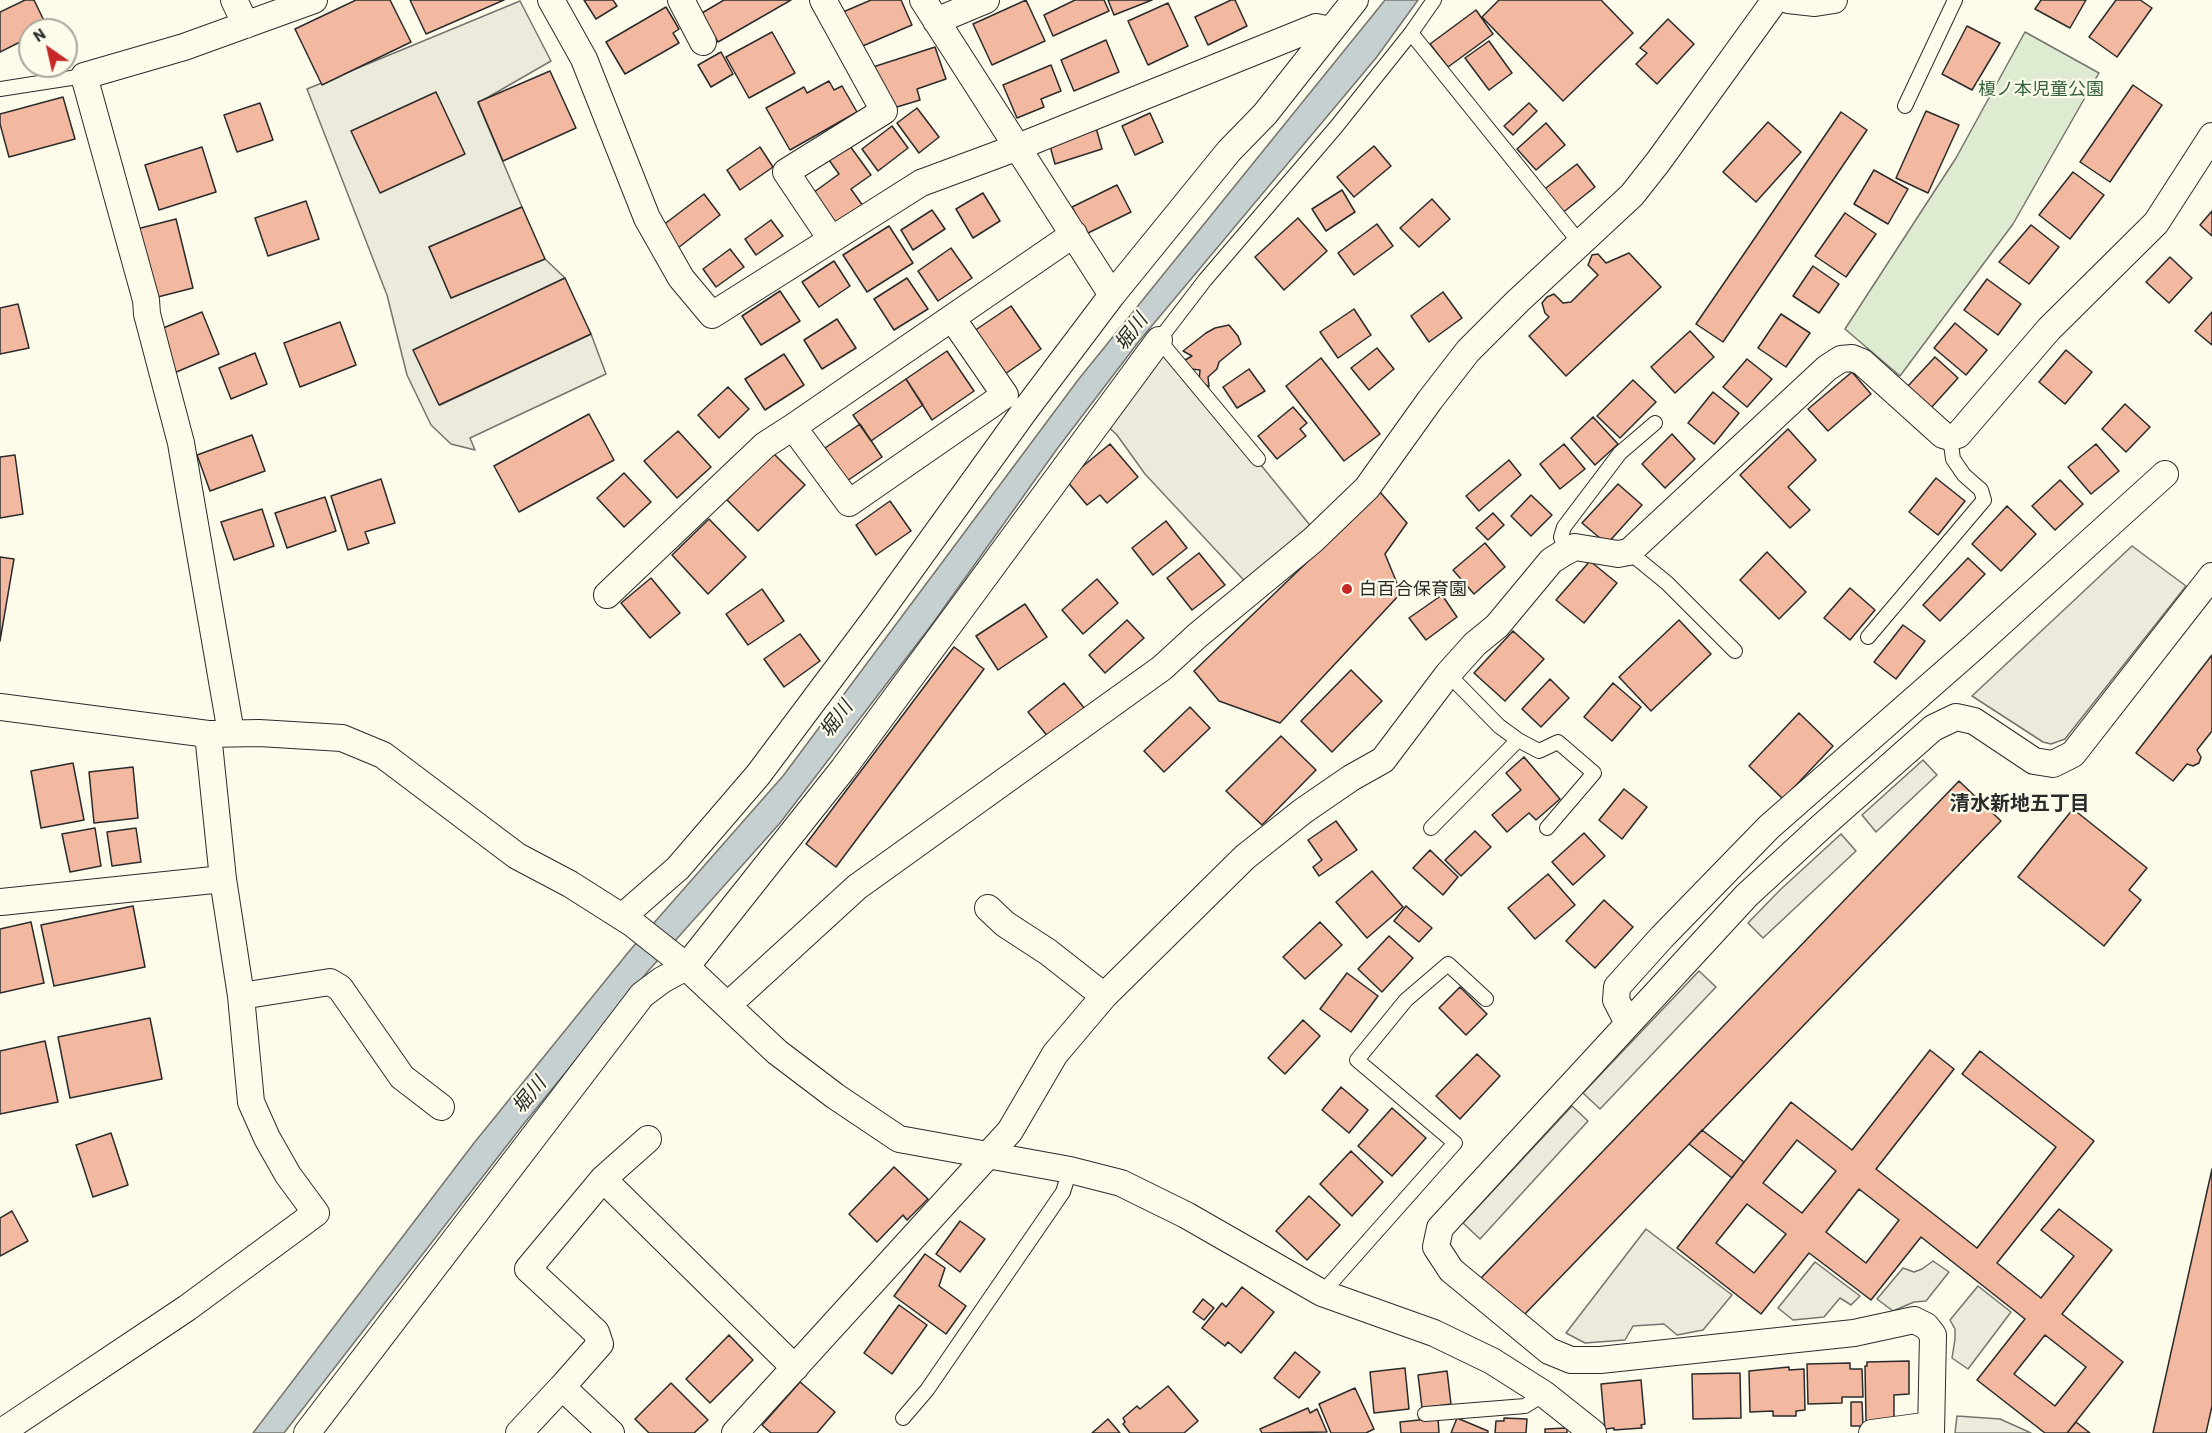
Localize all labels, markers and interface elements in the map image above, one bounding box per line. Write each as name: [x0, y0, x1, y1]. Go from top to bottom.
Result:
north arrow: [18, 18, 78, 78]
text: N: [29, 23, 48, 45]
park label: 榎ノ本児童公園: [1978, 78, 2104, 100]
water label: 堀川: [1109, 309, 1153, 355]
place label: 白百合保育園: [1359, 578, 1467, 600]
marker: 白百合保育園: [1340, 582, 1354, 596]
water label: 堀川: [814, 696, 858, 742]
district label: 清水新地五丁目: [1950, 791, 2090, 815]
water label: 堀川: [507, 1072, 551, 1118]

